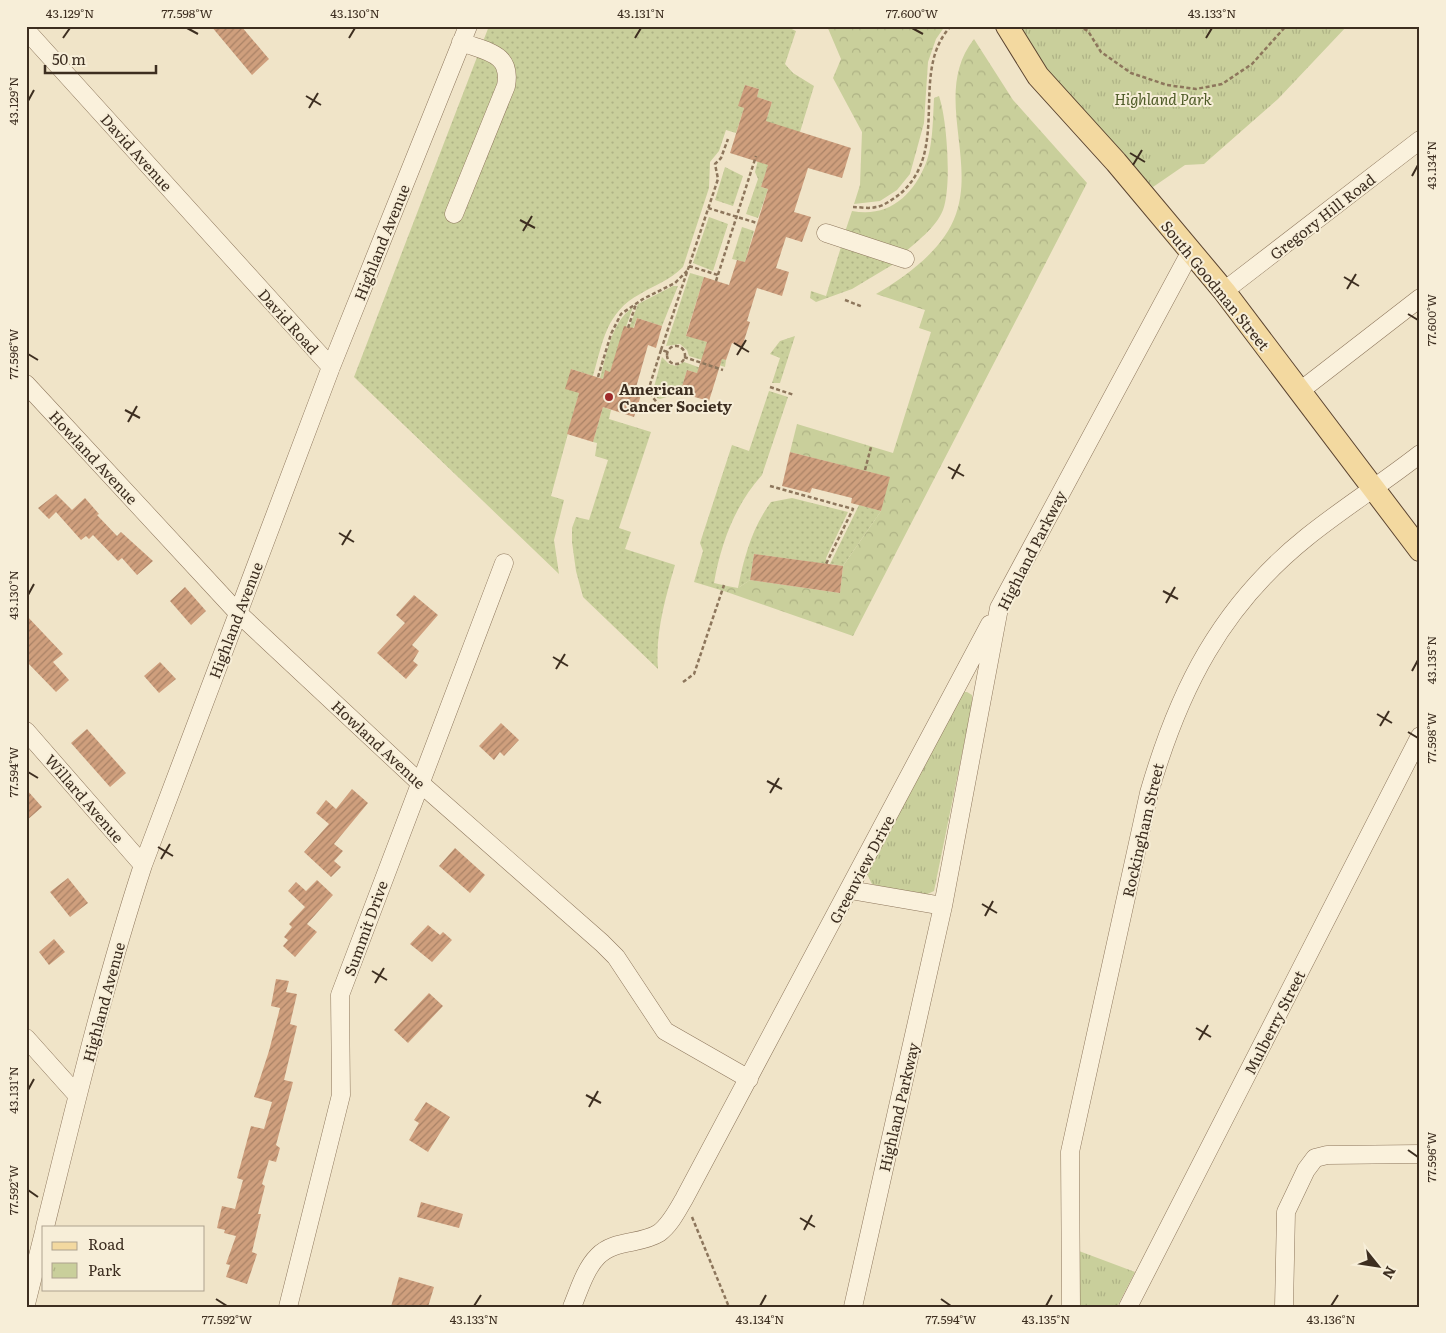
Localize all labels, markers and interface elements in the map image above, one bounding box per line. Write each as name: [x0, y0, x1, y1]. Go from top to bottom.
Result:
text: 43.129°N: [46, 4, 94, 22]
text: 77.598°W: [161, 4, 213, 22]
text: 43.130°N: [330, 4, 380, 22]
text: 43.131°N: [617, 4, 665, 22]
text: 77.600°W: [886, 4, 938, 22]
text: 43.133°N: [1188, 4, 1236, 22]
scale bar: [45, 42, 156, 74]
text: 50 m: [52, 47, 86, 70]
text: 43.129°N: [4, 77, 22, 125]
park label: Highland Park: [1114, 87, 1212, 110]
street label: David Avenue: [96, 108, 178, 196]
text: 43.134°N: [1422, 141, 1440, 189]
street label: Gregory Hill Road: [1264, 167, 1380, 265]
street label: Highland Avenue: [347, 180, 415, 304]
street label: South Goodman Street: [1156, 215, 1276, 355]
street label: David Road: [253, 283, 325, 359]
text: 77.600°W: [1422, 294, 1440, 346]
text: 77.596°W: [4, 329, 22, 379]
place label: American Cancer Society: [619, 377, 733, 417]
marker: American Cancer Society: [603, 391, 615, 403]
street label: Howland Avenue: [44, 405, 144, 509]
street label: Highland Parkway: [991, 486, 1071, 614]
street label: Highland Avenue: [202, 558, 268, 682]
text: 43.130°N: [4, 570, 22, 620]
text: 43.135°N: [1422, 636, 1440, 684]
street label: Howland Avenue: [327, 694, 431, 794]
text: 77.598°W: [1422, 712, 1440, 764]
text: 77.594°W: [4, 747, 22, 797]
street label: Willard Avenue: [40, 749, 130, 848]
street label: Rockingham Street: [1115, 761, 1169, 899]
street label: Greenview Drive: [823, 811, 899, 927]
street label: Summit Drive: [337, 877, 393, 979]
street label: Highland Avenue: [76, 939, 130, 1065]
street label: Mulberry Street: [1238, 966, 1310, 1078]
street label: Highland Parkway: [872, 1040, 924, 1174]
text: 43.131°N: [4, 1066, 22, 1114]
text: 77.596°W: [1422, 1132, 1440, 1182]
text: 77.592°W: [4, 1165, 22, 1215]
legend: [42, 1226, 205, 1290]
text: Road: [88, 1232, 124, 1255]
north arrow: [1354, 1240, 1404, 1290]
text: Park: [88, 1258, 122, 1281]
text: N: [1378, 1263, 1402, 1283]
text: 77.592°W: [202, 1310, 252, 1328]
text: 43.133°N: [450, 1310, 498, 1328]
text: 43.134°N: [736, 1310, 784, 1328]
text: 77.594°W: [926, 1310, 976, 1328]
text: 43.135°N: [1022, 1310, 1070, 1328]
text: 43.136°N: [1307, 1310, 1355, 1328]

